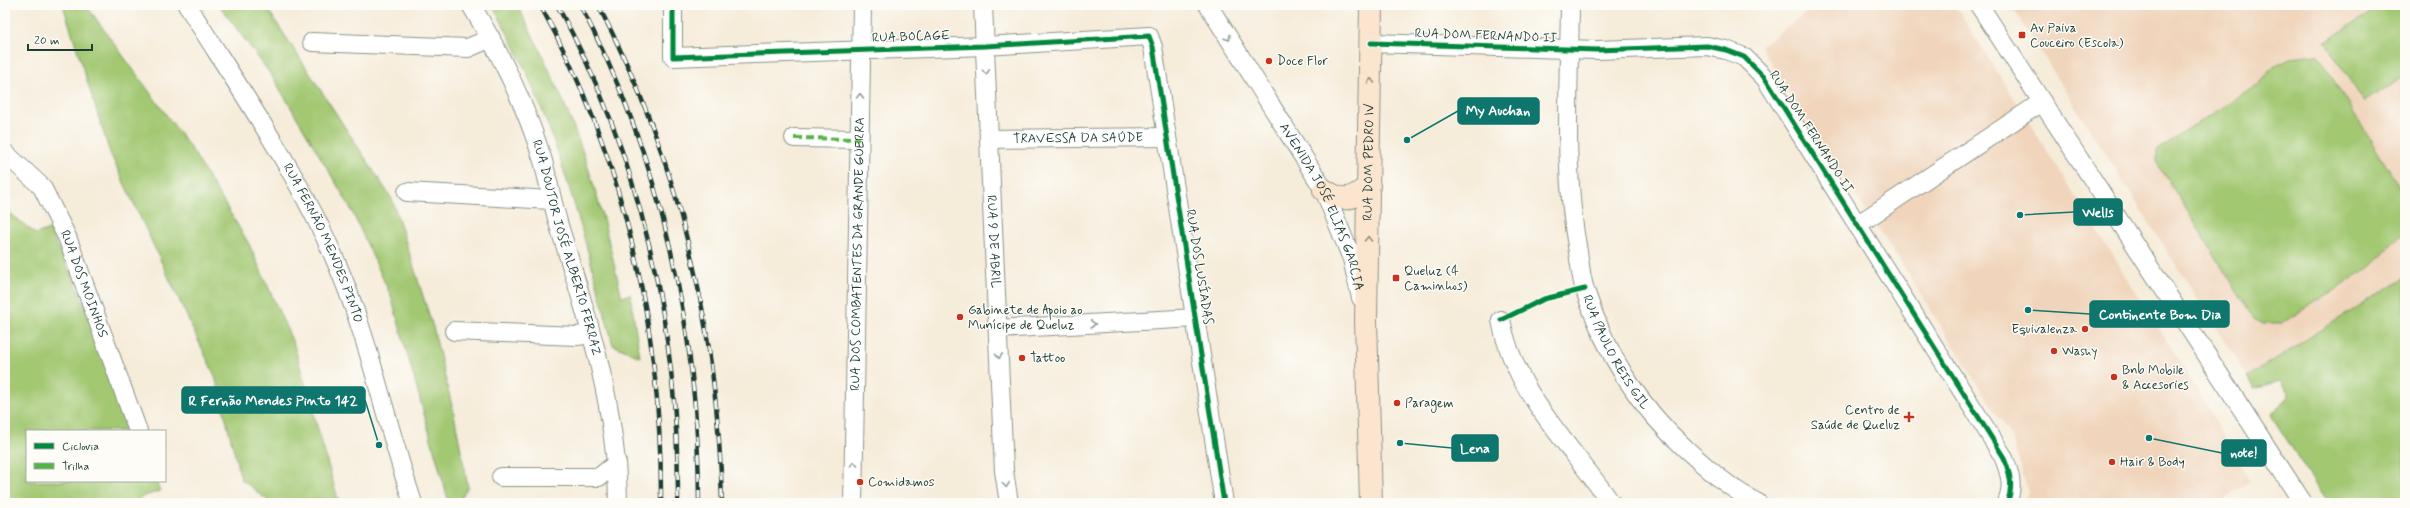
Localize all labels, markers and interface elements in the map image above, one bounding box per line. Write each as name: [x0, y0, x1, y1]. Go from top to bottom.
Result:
place label: Av Paiva Couceiro (Escola): [2030, 20, 2124, 52]
street label: RUA DOM FERNANDO II: [1414, 25, 1558, 47]
scale bar: [28, 26, 92, 52]
street label: RUA BOCAGE: [872, 27, 950, 47]
marker: Av Paiva Couceiro (Escola): [2017, 30, 2027, 40]
text: 20 m: [34, 33, 60, 49]
one-way arrow: [1224, 34, 1231, 41]
place label: Doce Flor: [1277, 53, 1328, 70]
marker: Doce Flor: [1264, 56, 1274, 66]
street label: RUA DOM FERNANDO II: [1765, 68, 1857, 197]
one-way arrow: [982, 69, 991, 75]
one-way arrow: [1367, 78, 1375, 84]
one-way arrow: [856, 93, 864, 99]
callout: My Auchan: [1458, 98, 1539, 124]
text: My Auchan: [1466, 102, 1530, 120]
street label: RUA DOM PEDRO IV: [1359, 103, 1378, 221]
street label: RUA DOS COMBATENTES DA GRANDE GUERRA: [847, 117, 868, 391]
street label: AVENIDA JOSÉ ELIAS GARCIA: [1276, 120, 1368, 293]
street label: TRAVESSA DA SAÚDE: [1013, 129, 1144, 147]
street label: RUA DOUTOR JOSÉ ALBERTO FERRAZ: [528, 138, 605, 357]
street label: RUA FERNÃO MENDES PINTO: [279, 160, 367, 325]
street label: RUA 9 DE ABRIL: [983, 195, 1004, 289]
callout: Wells: [2074, 199, 2122, 225]
text: Wells: [2081, 204, 2115, 222]
street label: RUA DOS LUSÍADAS: [1181, 208, 1218, 326]
street label: RUA DOS MOINHOS: [56, 227, 112, 341]
one-way arrow: [1364, 236, 1372, 242]
place label: Queluz (4 Caminhos): [1404, 263, 1468, 295]
marker: Queluz (4 Caminhos): [1391, 273, 1401, 283]
street label: RUA PAULO REIS GIL: [1579, 293, 1654, 413]
callout: Continente Bom Dia: [2090, 301, 2229, 327]
place label: Gabinete de Apoio ao Munícipe de Queluz: [968, 302, 1083, 334]
text: Continente Bom Dia: [2099, 306, 2222, 324]
marker: Gabinete de Apoio ao Munícipe de Queluz: [955, 312, 965, 322]
one-way arrow: [1090, 320, 1096, 328]
place label: Equivalenza: [2012, 321, 2077, 338]
marker: Equivalenza: [2080, 324, 2090, 334]
place label: Washy: [2062, 343, 2098, 360]
marker: Washy: [2049, 346, 2059, 356]
place label: Tattoo: [1030, 350, 1065, 367]
one-way arrow: [995, 353, 1004, 359]
marker: Tattoo: [1017, 353, 1027, 363]
place label: Bnb Mobile & Accesories: [2122, 362, 2189, 394]
marker: Bnb Mobile & Accesories: [2109, 372, 2119, 382]
callout: R Fernão Mendes Pinto 142: [182, 387, 365, 413]
text: R Fernão Mendes Pinto 142: [188, 392, 358, 410]
place label: Paragem: [1405, 395, 1454, 413]
marker: Paragem: [1392, 398, 1402, 408]
place label: Centro de Saúde de Queluz: [1811, 402, 1900, 434]
marker: Centro de Saúde de Queluz: [1903, 411, 1915, 423]
legend: [26, 430, 166, 482]
callout: Lena: [1452, 435, 1498, 461]
text: Ciclovia: [62, 439, 99, 455]
text: Lena: [1460, 440, 1490, 458]
callout: note!: [2222, 440, 2266, 466]
text: note!: [2230, 444, 2258, 462]
place label: Hair & Body: [2120, 454, 2185, 471]
marker: Hair & Body: [2107, 457, 2117, 467]
text: Trilha: [62, 459, 89, 475]
one-way arrow: [849, 461, 858, 467]
place label: Comidamos: [868, 474, 935, 491]
marker: Comidamos: [855, 477, 865, 487]
one-way arrow: [1001, 482, 1010, 488]

